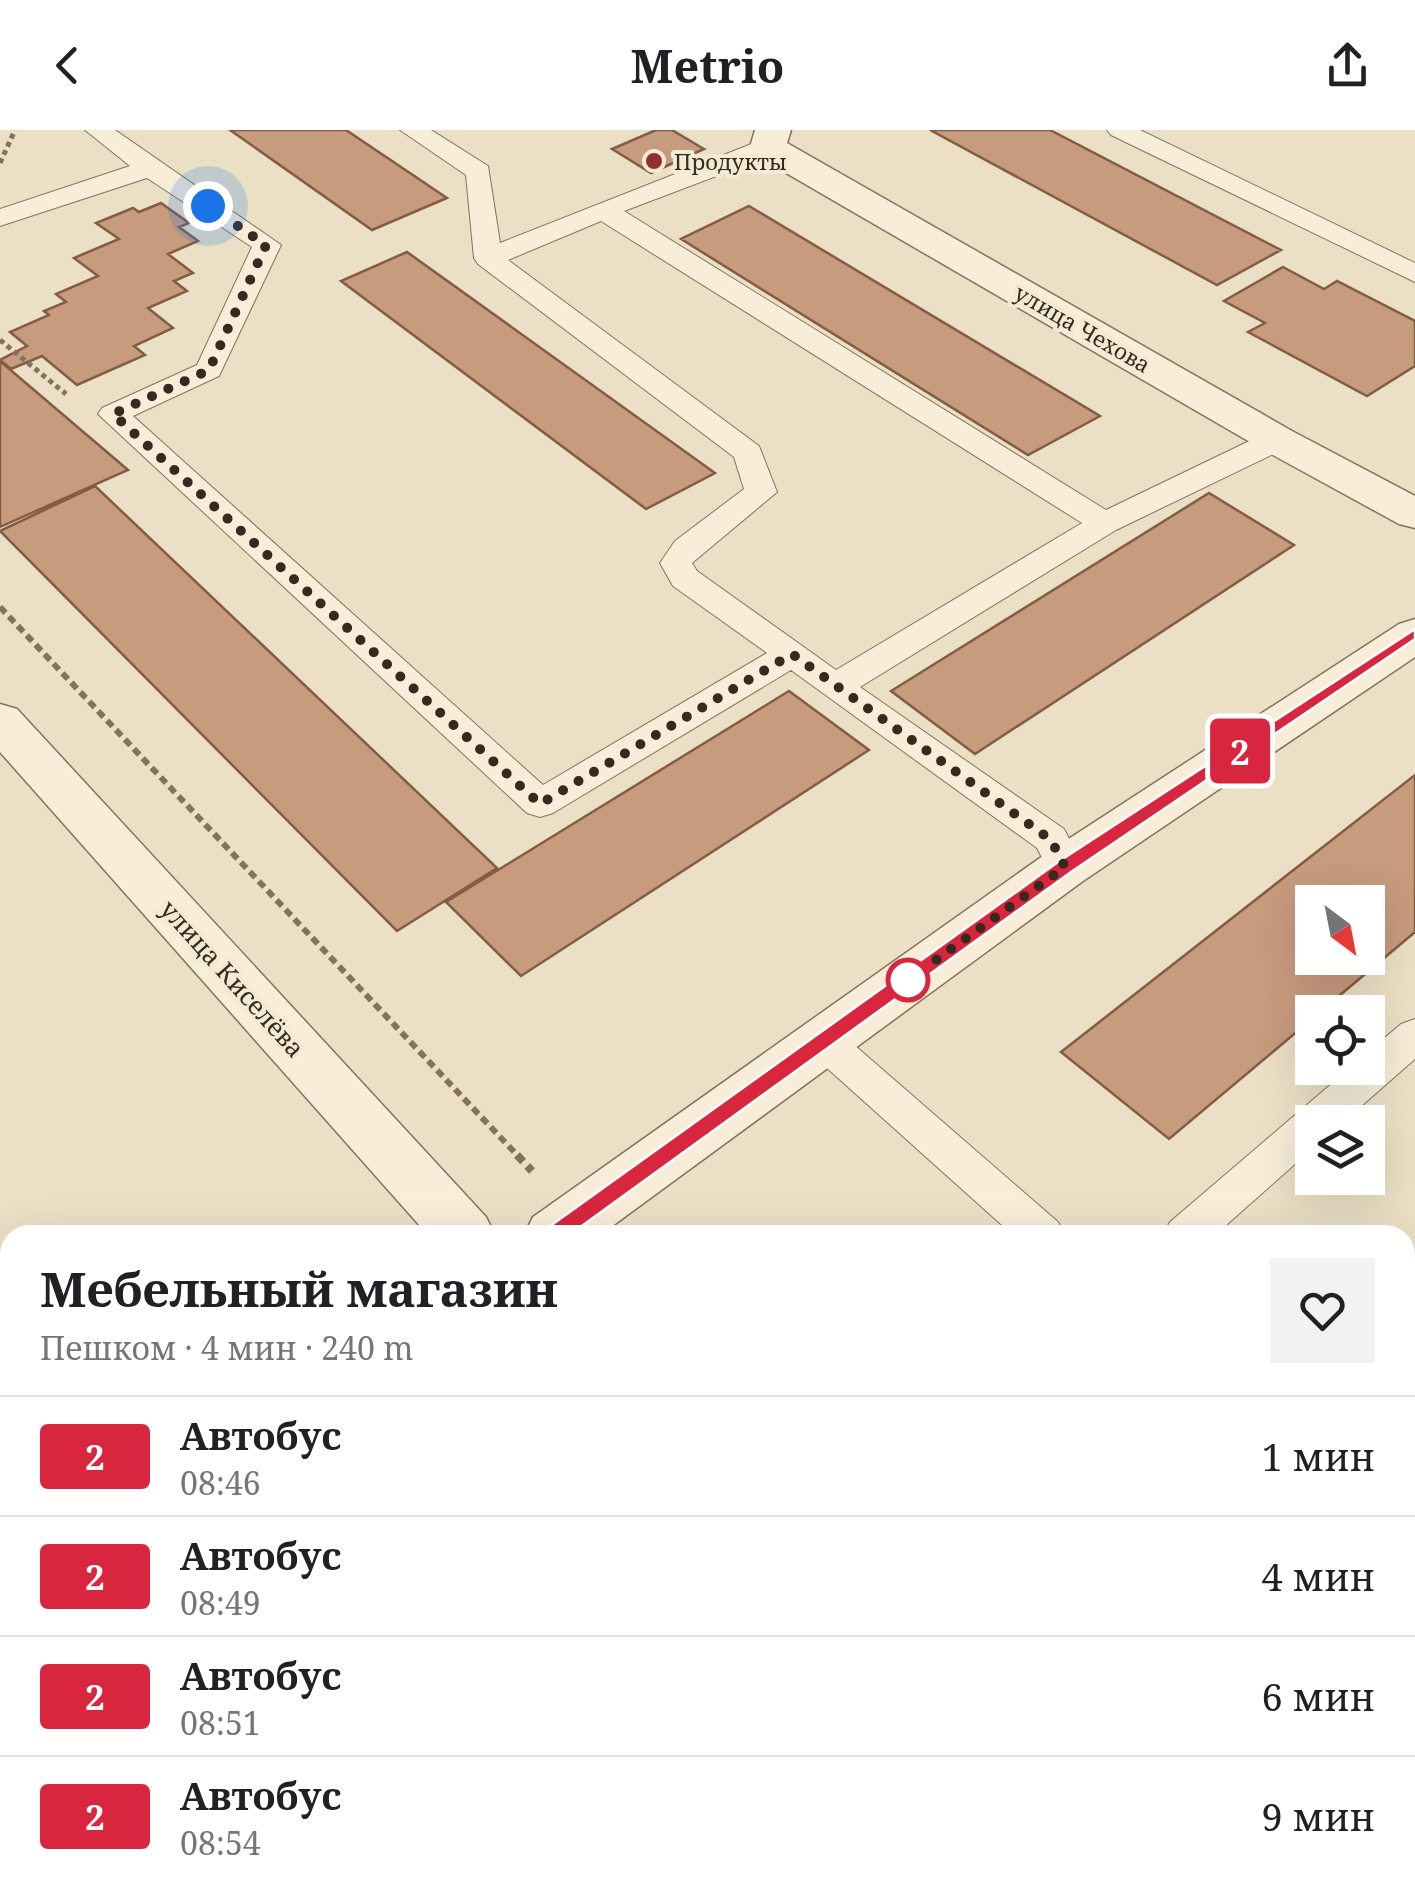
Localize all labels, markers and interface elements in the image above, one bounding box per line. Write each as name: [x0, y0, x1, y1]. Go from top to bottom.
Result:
text: Metrio: [631, 35, 784, 96]
icon: back: [40, 38, 95, 93]
icon: share: [1320, 38, 1375, 93]
place label: Продукты: [674, 146, 787, 176]
marker: Продукты: [643, 150, 665, 172]
your location: [183, 181, 233, 231]
street label: улица Чехова: [1010, 277, 1156, 379]
line badge: 2: [1208, 718, 1272, 784]
text: 2: [1230, 728, 1250, 775]
north arrow: [1295, 885, 1385, 975]
map controls: [1295, 885, 1385, 1195]
street label: улица Киселёва: [153, 892, 313, 1064]
unlabelled marker: [887, 959, 929, 1001]
button: locate: [1295, 995, 1385, 1085]
button: layers: [1295, 1105, 1385, 1195]
text: Мебельный магазин: [40, 1256, 558, 1321]
button: heart: [1270, 1258, 1375, 1363]
text: Пешком · 4 мин · 240 m: [40, 1326, 413, 1369]
text: Автобус: [180, 1409, 341, 1461]
text: 1 мин: [1261, 1430, 1375, 1482]
text: 2: [85, 1433, 105, 1480]
text: 08:46: [180, 1461, 261, 1504]
text: Автобус: [180, 1529, 341, 1581]
text: 4 мин: [1261, 1550, 1375, 1602]
text: 2: [85, 1553, 105, 1600]
text: 08:49: [180, 1581, 261, 1624]
text: Автобус: [180, 1649, 341, 1701]
text: 6 мин: [1261, 1670, 1375, 1722]
text: 2: [85, 1673, 105, 1720]
text: 08:51: [180, 1701, 261, 1744]
text: Автобус: [180, 1769, 341, 1821]
text: 9 мин: [1261, 1790, 1375, 1842]
text: 2: [85, 1793, 105, 1840]
text: 08:54: [180, 1821, 261, 1864]

